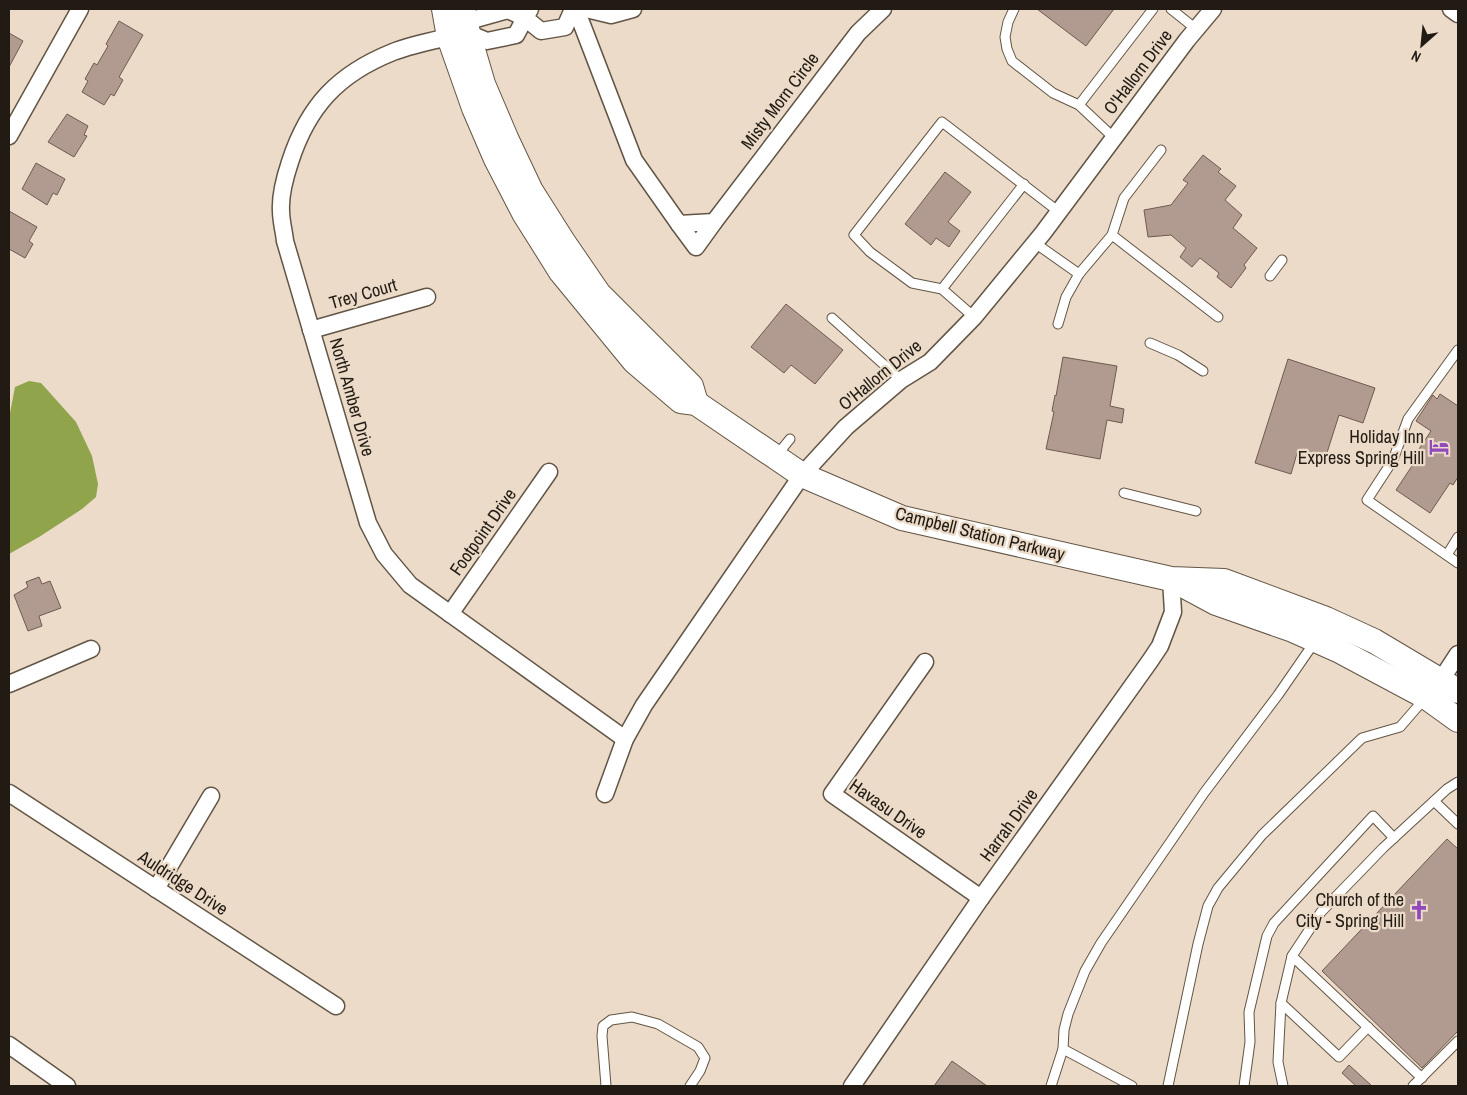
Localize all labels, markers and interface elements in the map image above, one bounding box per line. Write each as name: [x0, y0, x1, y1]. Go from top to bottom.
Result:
north arrow: [1397, 20, 1447, 70]
street label: O'Hallorn Drive: [1097, 24, 1178, 119]
street label: Misty Morn Circle: [735, 47, 824, 154]
text: N: [1408, 47, 1424, 66]
street label: Trey Court: [326, 272, 400, 315]
street label: O'Hallorn Drive: [833, 333, 927, 416]
street label: North Amber Drive: [324, 335, 381, 459]
place label: Holiday Inn Express Spring Hill: [1298, 424, 1424, 470]
hotel icon: Holiday Inn Express Spring Hill: [1428, 436, 1450, 458]
street label: Footpoint Drive: [443, 483, 522, 580]
street label: Campbell Station Parkway: [893, 500, 1068, 567]
street label: Havasu Drive: [844, 773, 932, 844]
street label: Harrah Drive: [974, 783, 1044, 866]
street label: Auldridge Drive: [133, 844, 233, 921]
place label: Church of the City - Spring Hill: [1296, 887, 1404, 933]
church icon: Church of the City - Spring Hill: [1408, 899, 1430, 921]

